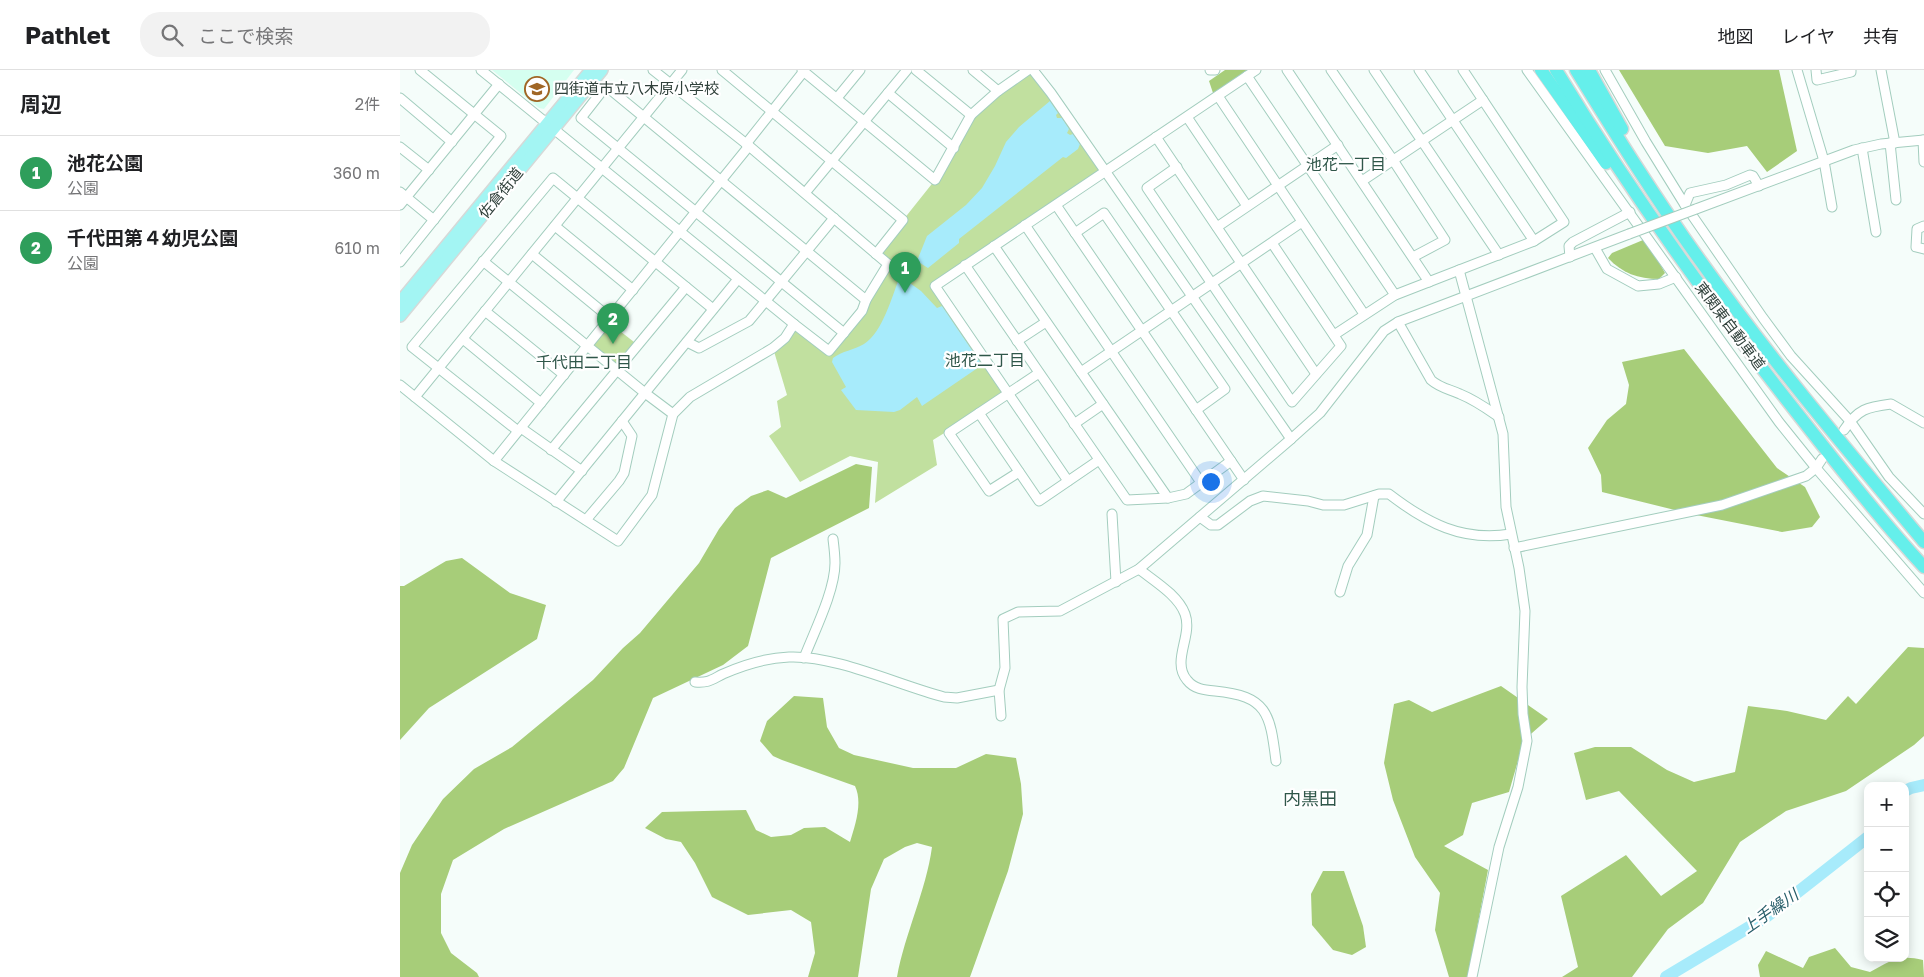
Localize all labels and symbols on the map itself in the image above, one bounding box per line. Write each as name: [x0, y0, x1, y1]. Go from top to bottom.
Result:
school or university icon: 四街道市立八木原小学校: [524, 76, 550, 102]
place label: 四街道市立八木原小学校: [554, 79, 719, 97]
district label: 池花一丁目: [1306, 154, 1386, 174]
street label: 佐倉街道: [474, 163, 526, 221]
pin: 1: [889, 252, 921, 293]
street label: 東関東自動車道: [1692, 278, 1770, 373]
pin: 2: [597, 303, 629, 344]
district label: 池花二丁目: [945, 350, 1025, 370]
district label: 千代田二丁目: [536, 352, 632, 372]
your location: [1198, 469, 1224, 495]
district label: 内黒田: [1283, 787, 1337, 809]
water label: 上手繰川: [1738, 883, 1804, 938]

